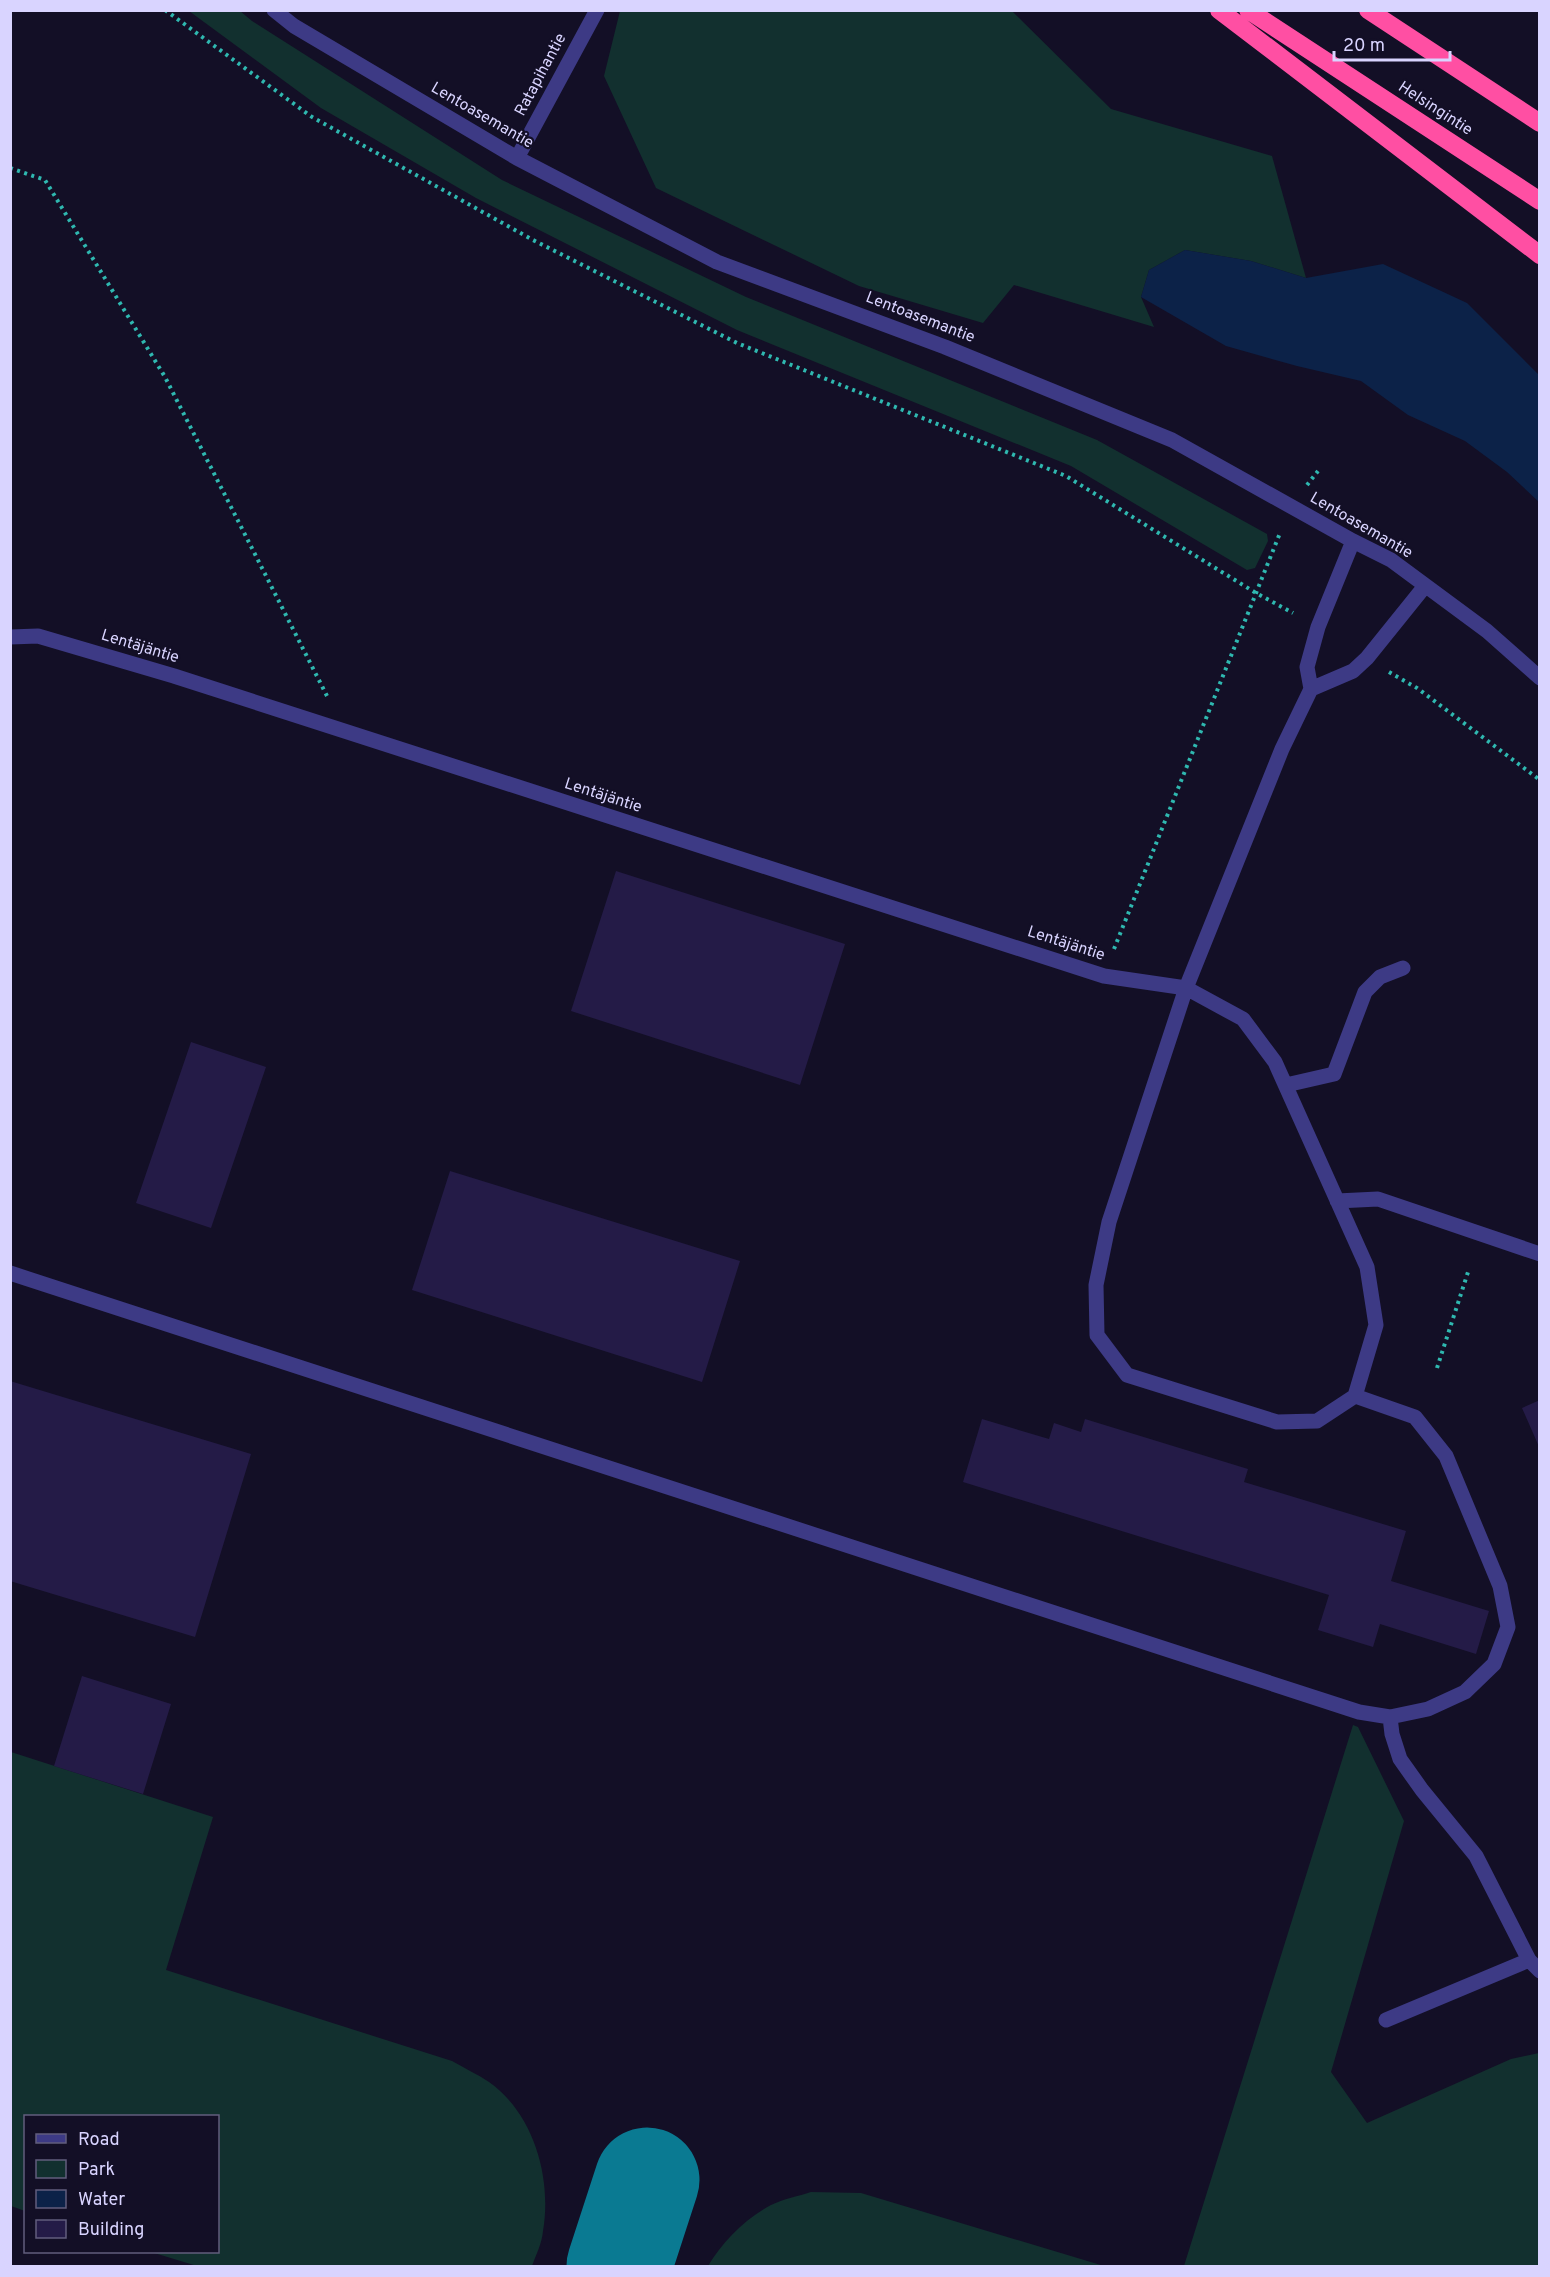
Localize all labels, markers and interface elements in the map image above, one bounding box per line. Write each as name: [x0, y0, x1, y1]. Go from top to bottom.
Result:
scale bar: [1334, 24, 1450, 62]
street label: Ratapihantie: [511, 30, 571, 120]
text: 20 m: [1343, 35, 1385, 58]
street label: Helsingintie: [1394, 77, 1476, 141]
street label: Lentoasemantie: [427, 78, 537, 154]
street label: Lentoasemantie: [863, 288, 977, 348]
street label: Lentoasemantie: [1306, 488, 1416, 564]
street label: Lentäjäntie: [99, 626, 181, 668]
street label: Lentäjäntie: [562, 774, 644, 818]
street label: Lentäjäntie: [1025, 922, 1107, 966]
legend: [24, 2115, 219, 2253]
text: Road: [78, 2129, 120, 2152]
text: Park: [78, 2159, 115, 2182]
text: Water: [78, 2189, 125, 2212]
text: Building: [78, 2219, 144, 2242]

